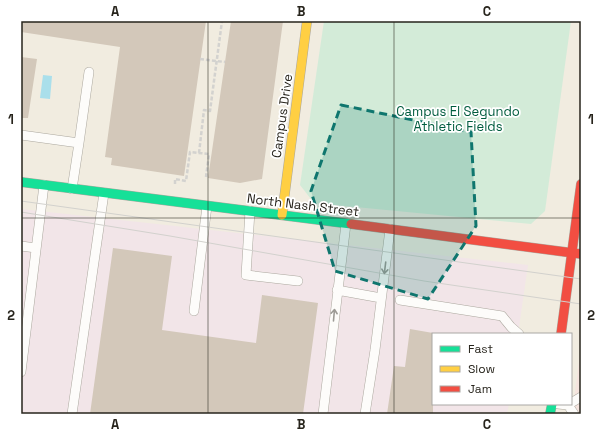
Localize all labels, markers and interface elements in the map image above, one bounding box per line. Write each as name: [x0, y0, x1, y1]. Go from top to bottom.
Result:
text: A: [111, 3, 120, 20]
text: B: [297, 3, 306, 20]
text: C: [483, 3, 491, 20]
street label: Campus Drive: [268, 73, 296, 159]
park label: Campus El Segundo Athletic Fields: [396, 103, 520, 135]
text: 1: [8, 111, 14, 128]
text: 1: [588, 111, 594, 128]
street label: North Nash Street: [246, 190, 360, 220]
one-way arrow: [381, 261, 389, 274]
text: 2: [7, 307, 15, 324]
text: 2: [587, 307, 595, 324]
one-way arrow: [331, 309, 338, 322]
legend: [432, 333, 572, 405]
text: Fast: [468, 341, 493, 357]
text: Slow: [468, 361, 495, 377]
text: Jam: [468, 381, 492, 397]
text: A: [111, 416, 120, 433]
text: B: [297, 416, 306, 433]
text: C: [483, 416, 491, 433]

